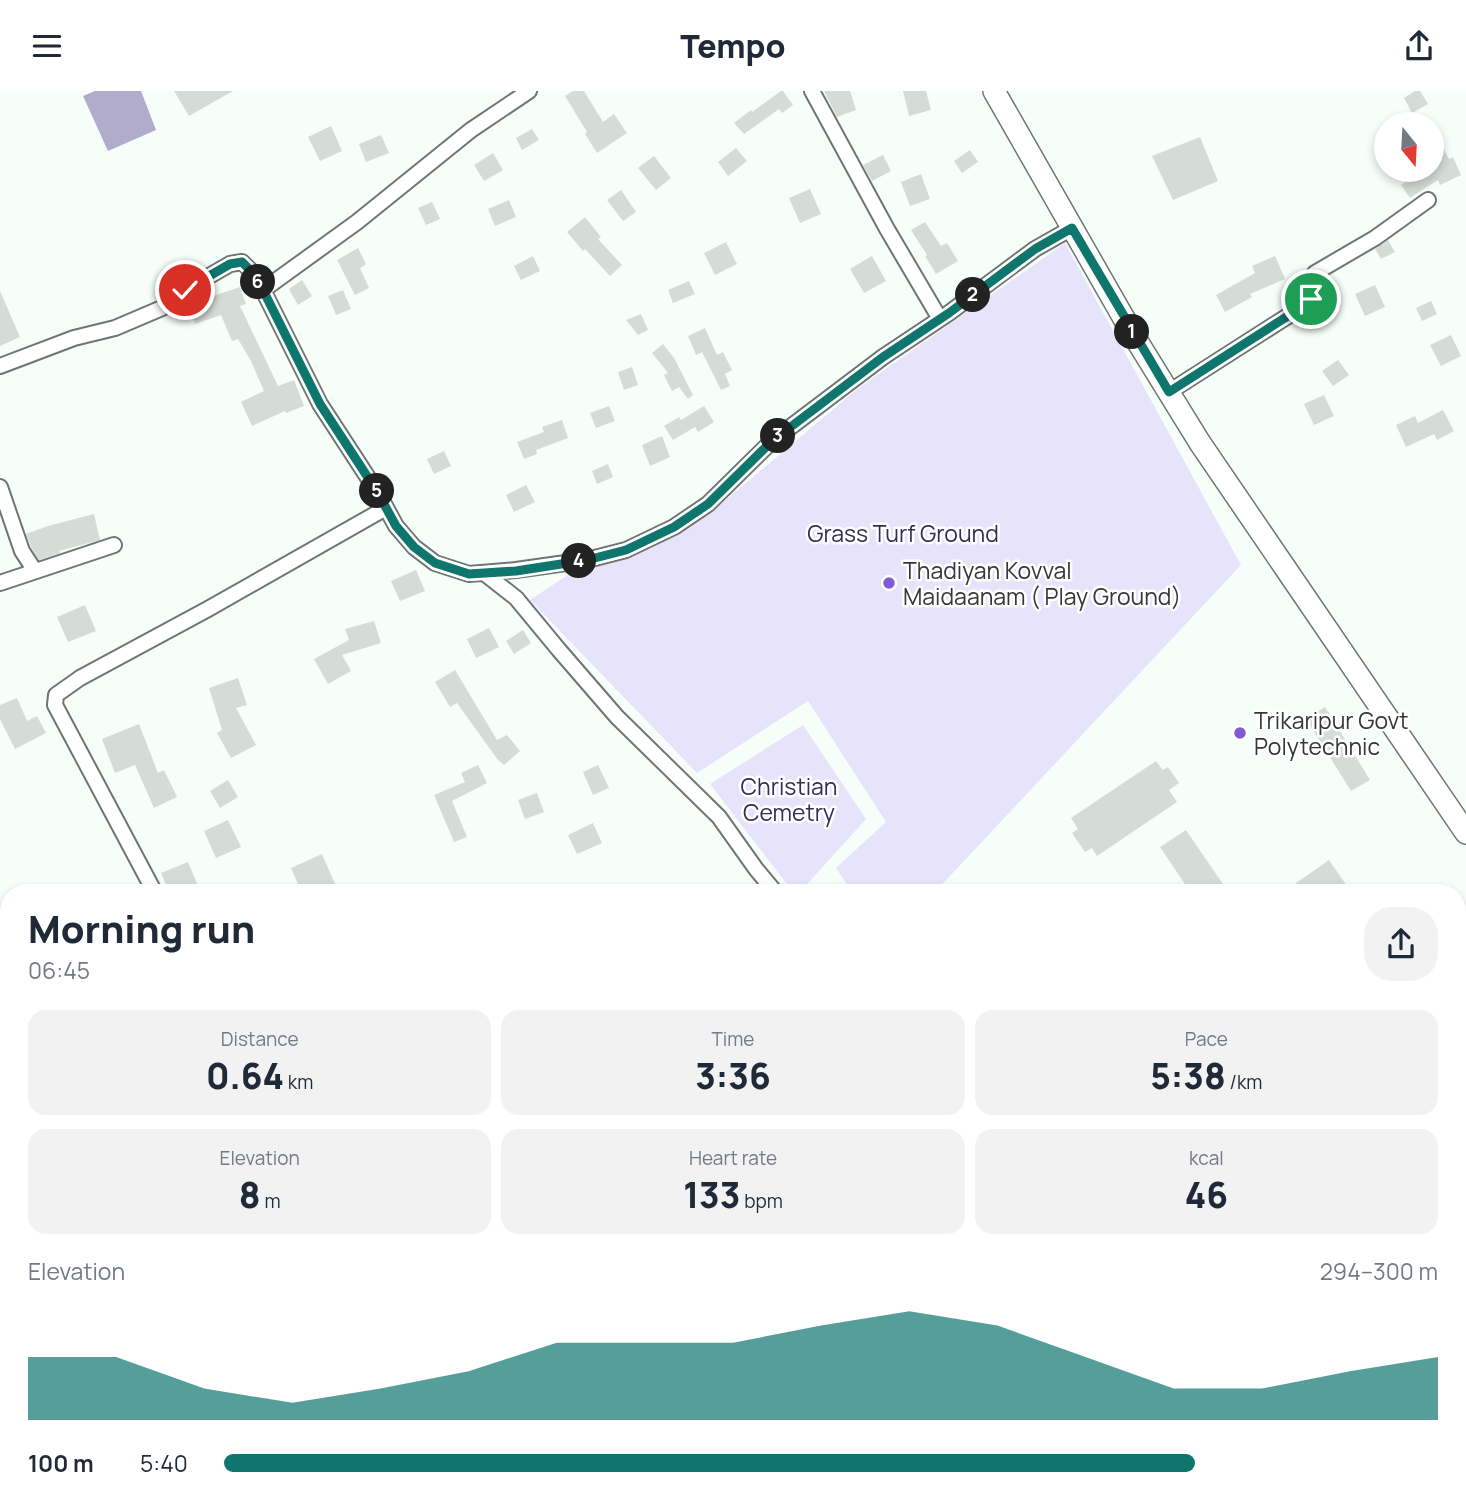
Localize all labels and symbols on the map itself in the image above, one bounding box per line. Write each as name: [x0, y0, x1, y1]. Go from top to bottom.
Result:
north arrow: [1374, 112, 1444, 182]
pin: [155, 260, 215, 320]
pin: 6: [240, 265, 276, 299]
pin: [1281, 269, 1341, 329]
pin: 2: [956, 277, 990, 313]
pin: 1: [1114, 315, 1150, 349]
pin: 3: [760, 419, 796, 453]
pin: 5: [360, 473, 394, 509]
park label: Grass Turf Ground: [807, 517, 999, 549]
pin: 4: [562, 543, 596, 579]
place label: Thadiyan Kovval Maidaanam ( Play Ground): [903, 554, 1181, 612]
marker: Thadiyan Kovval Maidaanam ( Play Ground): [881, 575, 897, 591]
place label: Trikaripur Govt Polytechnic: [1254, 704, 1409, 762]
marker: Trikaripur Govt Polytechnic: [1232, 725, 1248, 741]
park label: Christian Cemetry: [741, 770, 837, 828]

